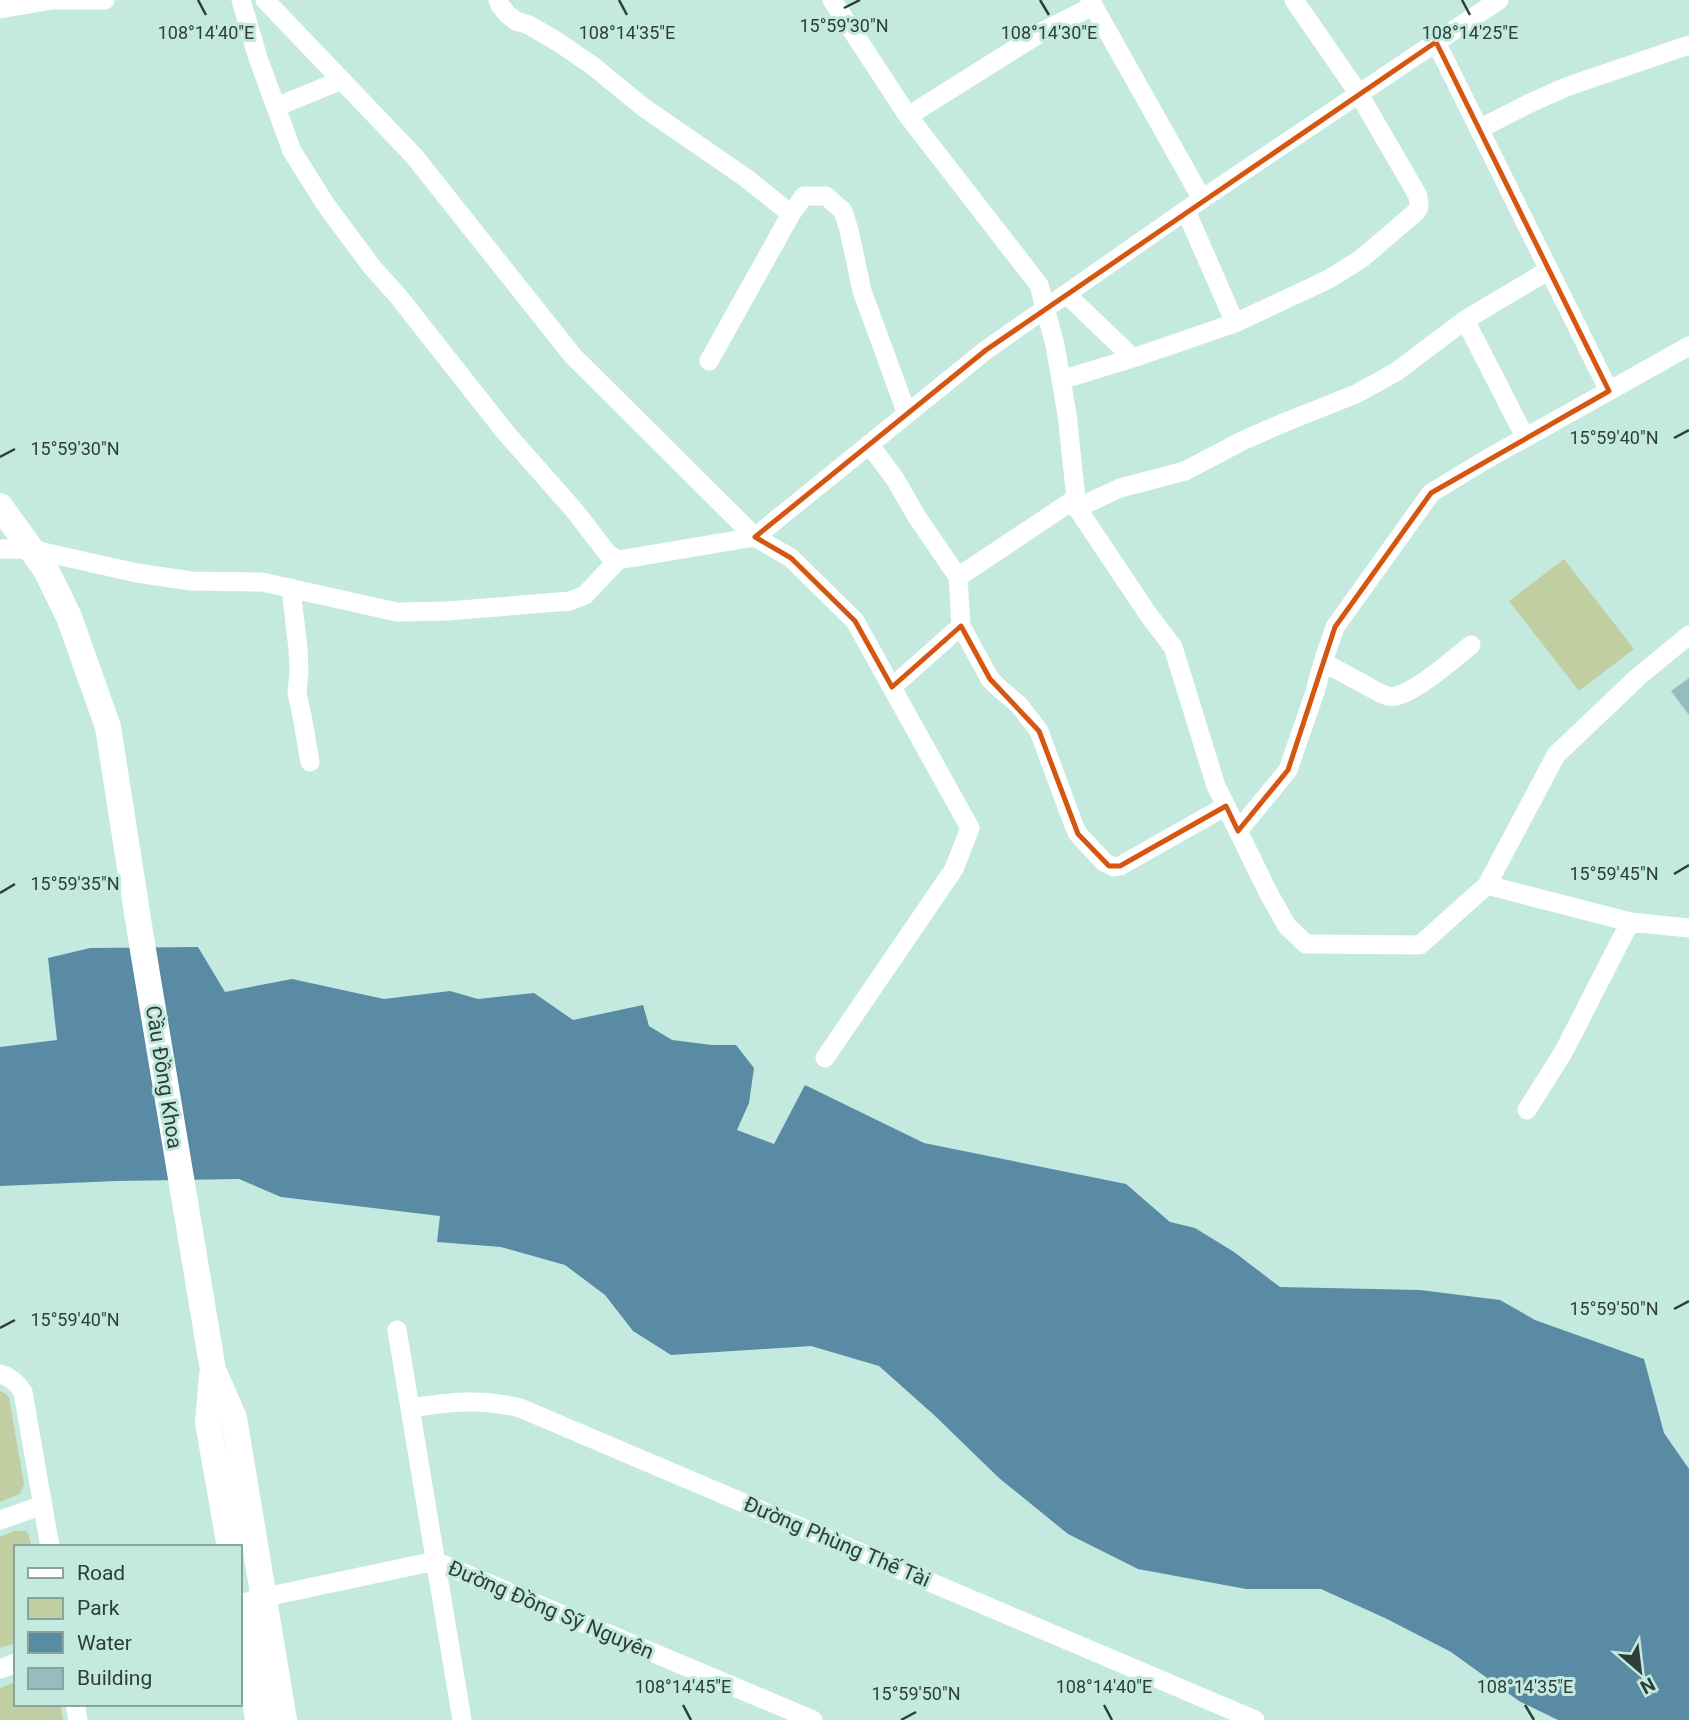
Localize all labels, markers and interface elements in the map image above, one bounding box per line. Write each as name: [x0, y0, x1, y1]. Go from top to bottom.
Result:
text: 15°59'30"N: [799, 15, 889, 36]
text: 108°14'40"E: [158, 22, 254, 43]
text: 108°14'35"E: [579, 22, 675, 43]
text: 108°14'30"E: [1001, 22, 1097, 43]
text: 108°14'25"E: [1422, 22, 1518, 43]
text: 15°59'40"N: [1569, 427, 1659, 448]
text: 15°59'30"N: [30, 438, 120, 459]
text: 15°59'45"N: [1569, 863, 1659, 884]
text: 15°59'35"N: [30, 873, 120, 894]
street label: Cầu Đồng Khoa: [141, 1004, 187, 1150]
text: 15°59'50"N: [1569, 1298, 1659, 1319]
text: 15°59'40"N: [30, 1309, 120, 1330]
street label: Đường Phùng Thế Tài: [740, 1492, 934, 1592]
legend: [14, 1545, 242, 1706]
street label: Đường Đồng Sỹ Nguyên: [445, 1556, 657, 1664]
text: Road: [77, 1561, 125, 1585]
text: Park: [77, 1596, 120, 1620]
text: Water: [77, 1631, 132, 1655]
north arrow: [1605, 1636, 1675, 1706]
text: Building: [77, 1666, 152, 1690]
text: N: [1636, 1672, 1659, 1699]
text: 108°14'45"E: [635, 1676, 731, 1697]
text: 108°14'40"E: [1056, 1676, 1152, 1697]
text: 108°14'35"E: [1477, 1676, 1573, 1697]
text: 15°59'50"N: [871, 1683, 961, 1704]

